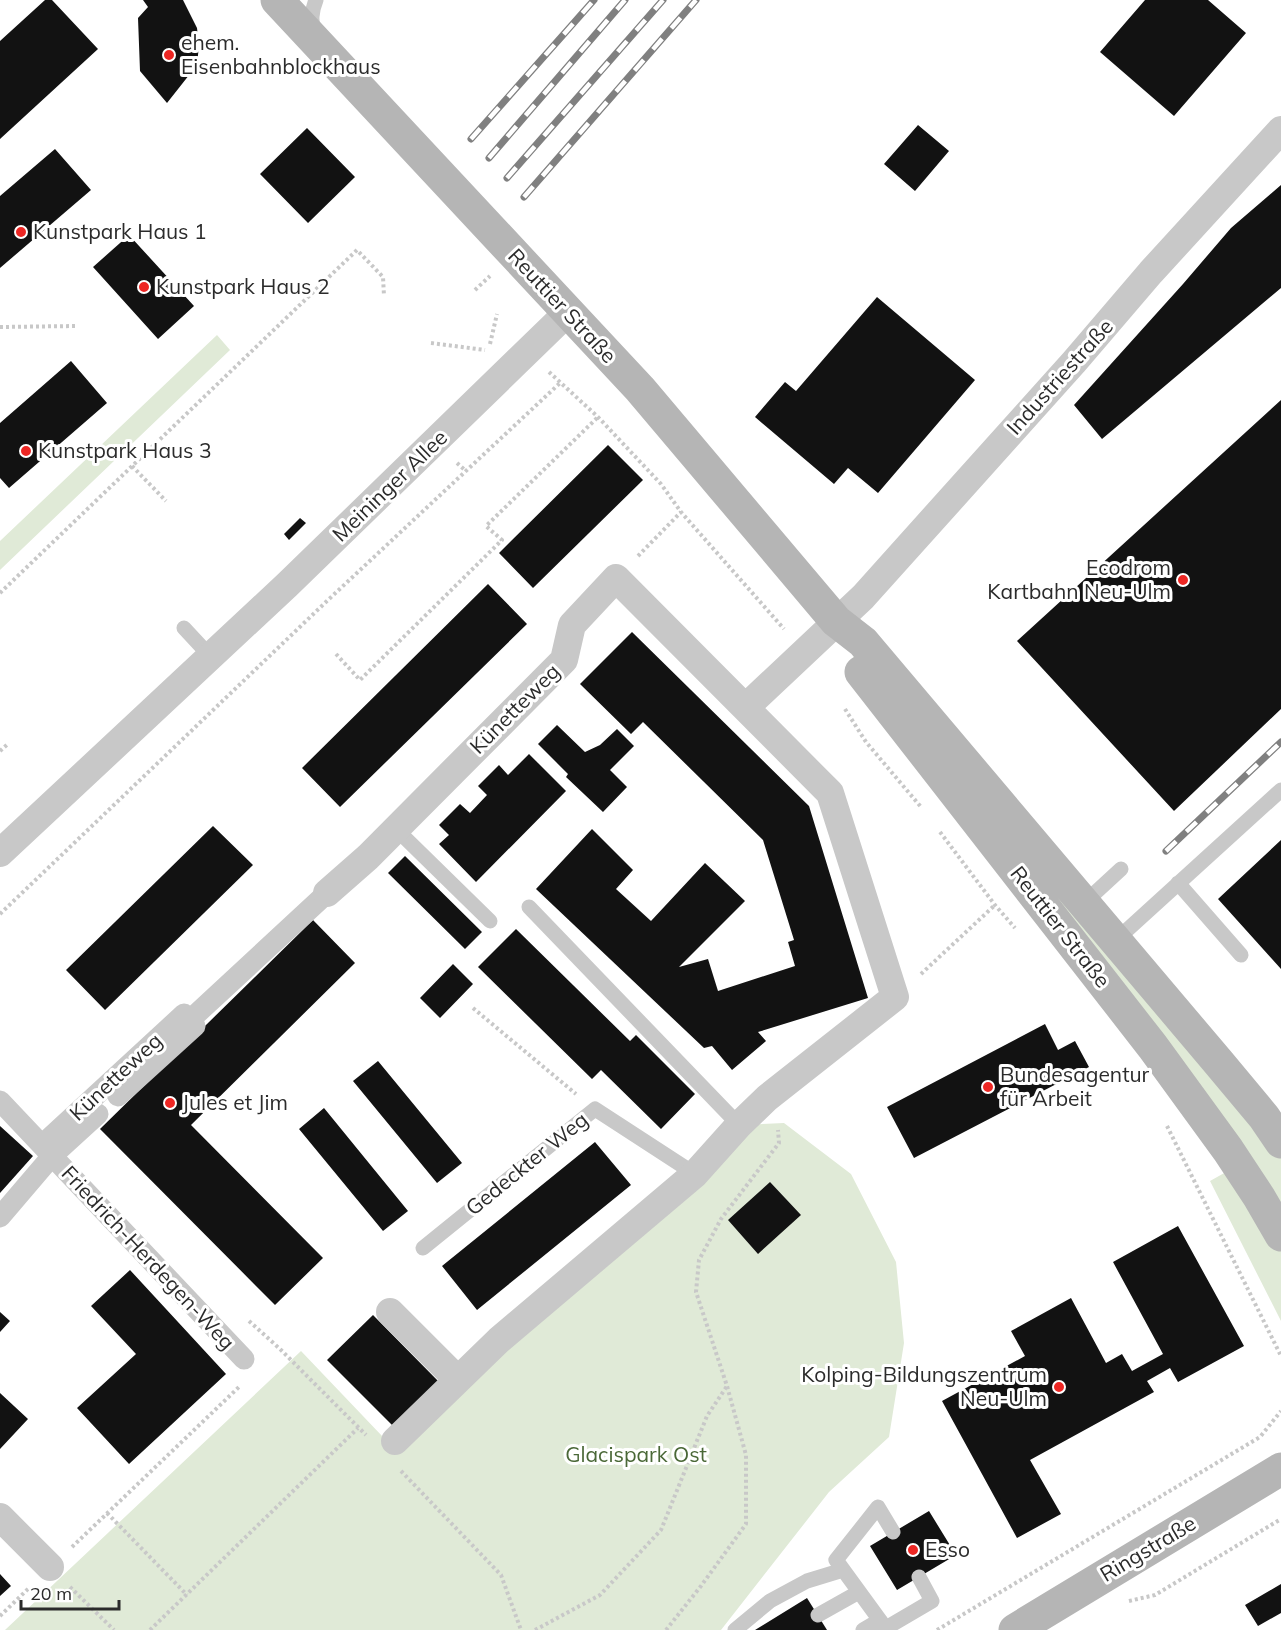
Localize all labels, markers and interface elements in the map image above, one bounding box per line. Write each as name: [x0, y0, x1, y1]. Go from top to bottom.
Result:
place label: ehem. Eisenbahnblockhaus: [181, 29, 381, 79]
marker: ehem. Eisenbahnblockhaus: [162, 48, 176, 62]
place label: Kunstpark Haus 1: [33, 218, 207, 244]
marker: Kunstpark Haus 1: [14, 225, 28, 239]
street label: Reuttier Straße: [503, 243, 622, 368]
place label: Kunstpark Haus 2: [156, 273, 330, 299]
marker: Kunstpark Haus 2: [137, 280, 151, 294]
street label: Industriestraße: [1001, 313, 1118, 440]
street label: Meininger Allee: [326, 424, 452, 547]
place label: Kunstpark Haus 3: [38, 437, 212, 463]
marker: Kunstpark Haus 3: [19, 444, 33, 458]
place label: Ecodrom Kartbahn Neu-Ulm: [987, 554, 1171, 604]
marker: Ecodrom Kartbahn Neu-Ulm: [1176, 573, 1190, 587]
street label: Künetteweg: [464, 658, 565, 759]
street label: Reuttier Straße: [1005, 860, 1116, 992]
street label: Künetteweg: [64, 1027, 167, 1126]
place label: Bundesagentur für Arbeit: [1000, 1061, 1150, 1111]
marker: Bundesagentur für Arbeit: [981, 1080, 995, 1094]
place label: Jules et Jim: [182, 1089, 288, 1115]
marker: Jules et Jim: [163, 1096, 177, 1110]
street label: Gedeckter Weg: [460, 1106, 593, 1220]
street label: Friedrich-Herdegen-Weg: [57, 1160, 241, 1355]
place label: Kolping-Bildungszentrum Neu-Ulm: [801, 1361, 1047, 1411]
marker: Kolping-Bildungszentrum Neu-Ulm: [1052, 1380, 1066, 1394]
park label: Glacispark Ost: [565, 1441, 707, 1467]
street label: Ringstraße: [1095, 1509, 1200, 1587]
place label: Esso: [925, 1536, 970, 1562]
marker: Esso: [906, 1543, 920, 1557]
scale bar: [21, 1573, 118, 1611]
text: 20 m: [30, 1582, 72, 1605]

